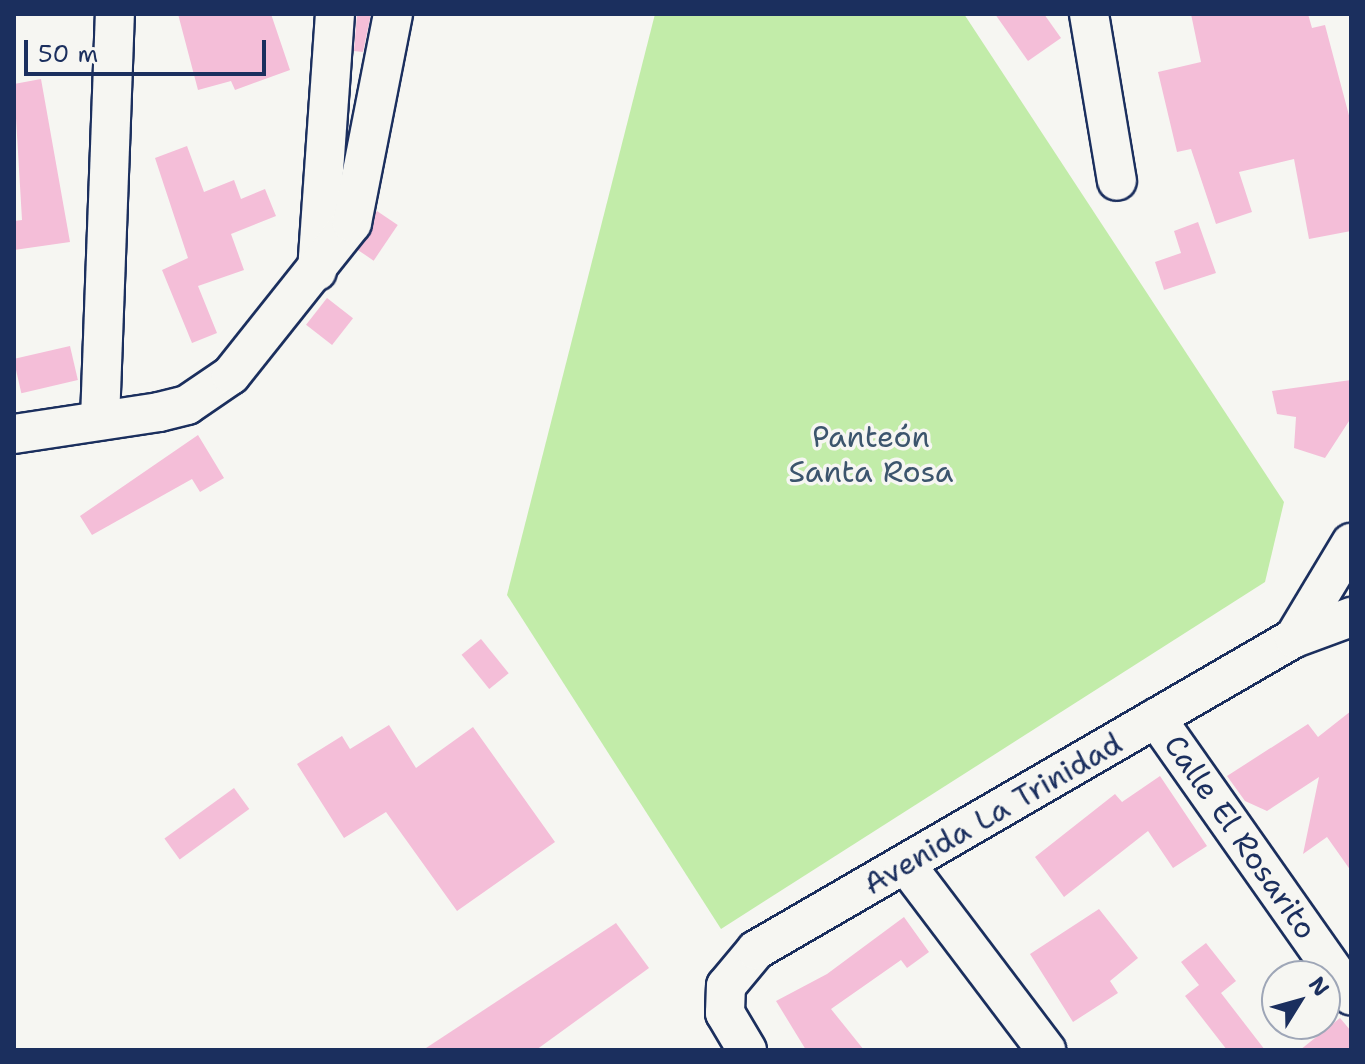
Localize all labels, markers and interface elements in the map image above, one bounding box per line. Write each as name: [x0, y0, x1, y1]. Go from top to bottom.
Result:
scale bar: [28, 24, 270, 74]
text: 50 m: [38, 38, 98, 70]
park label: Panteón Santa Rosa: [789, 419, 953, 490]
street label: Avenida La Trinidad: [857, 725, 1129, 903]
street label: Calle El Rosarito: [1156, 728, 1324, 946]
north arrow: [1261, 960, 1341, 1040]
text: N: [1302, 971, 1336, 1002]

